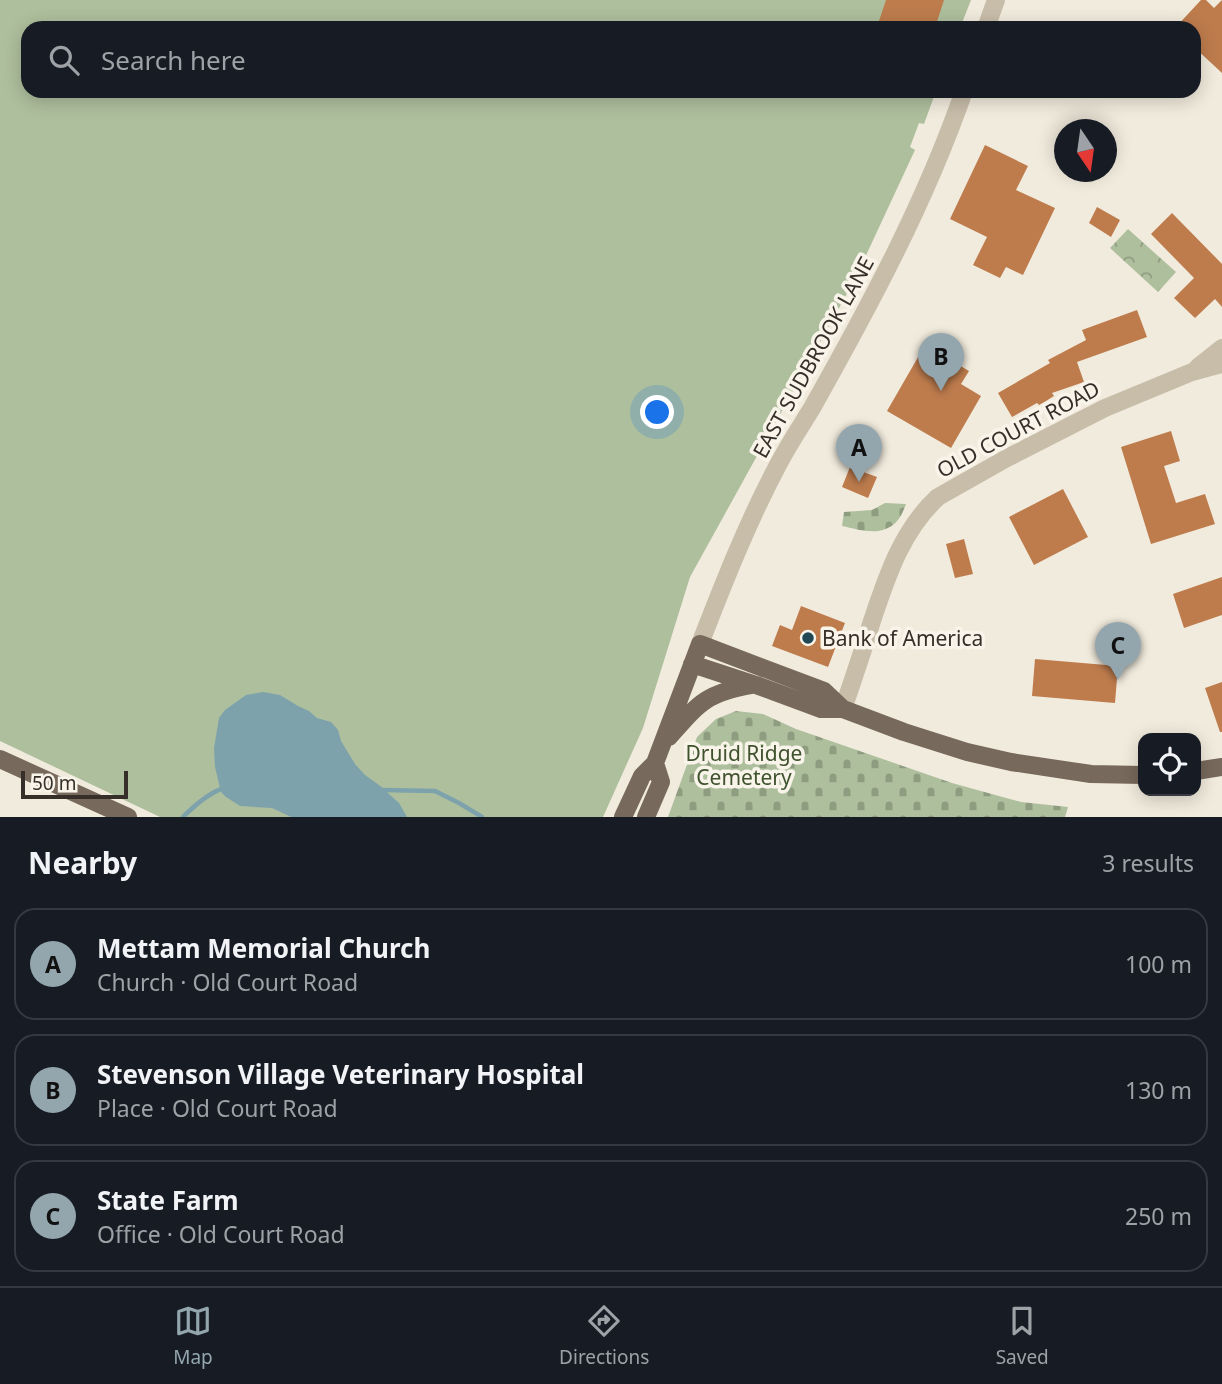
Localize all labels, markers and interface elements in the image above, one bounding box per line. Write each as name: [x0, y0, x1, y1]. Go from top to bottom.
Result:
search box: [21, 21, 1201, 98]
icon: search: [45, 41, 83, 79]
text: Search here: [101, 42, 246, 78]
north arrow: [1054, 119, 1117, 182]
street label: EAST SUDBROOK LANE: [747, 252, 879, 462]
pin: B: [918, 333, 964, 391]
street label: OLD COURT ROAD: [932, 374, 1104, 484]
your location: [640, 395, 674, 429]
pin: A: [836, 424, 882, 482]
pin: C: [1095, 622, 1141, 680]
place label: Bank of America: [822, 624, 983, 652]
marker: Bank of America: [800, 630, 816, 646]
map controls: [1138, 733, 1201, 796]
button: locate: [1138, 733, 1201, 796]
park label: Druid Ridge Cemetery: [686, 739, 802, 791]
scale bar: [21, 768, 128, 800]
text: 50 m: [32, 770, 76, 796]
text: Nearby: [28, 842, 137, 883]
text: 3 results: [1102, 847, 1194, 879]
text: Mettam Memorial Church: [97, 930, 430, 966]
text: A: [45, 948, 61, 980]
text: 100 m: [1125, 948, 1192, 980]
text: Church · Old Court Road: [97, 966, 358, 998]
text: Stevenson Village Veterinary Hospital: [97, 1056, 584, 1092]
text: B: [45, 1074, 61, 1106]
text: 130 m: [1125, 1074, 1192, 1106]
text: Place · Old Court Road: [97, 1092, 338, 1124]
text: State Farm: [97, 1182, 239, 1218]
text: C: [46, 1200, 60, 1232]
text: 250 m: [1125, 1200, 1192, 1232]
text: Office · Old Court Road: [97, 1218, 345, 1250]
tab: Map: [173, 1302, 213, 1370]
tab: Directions: [559, 1302, 649, 1370]
tab: Saved: [996, 1302, 1049, 1370]

